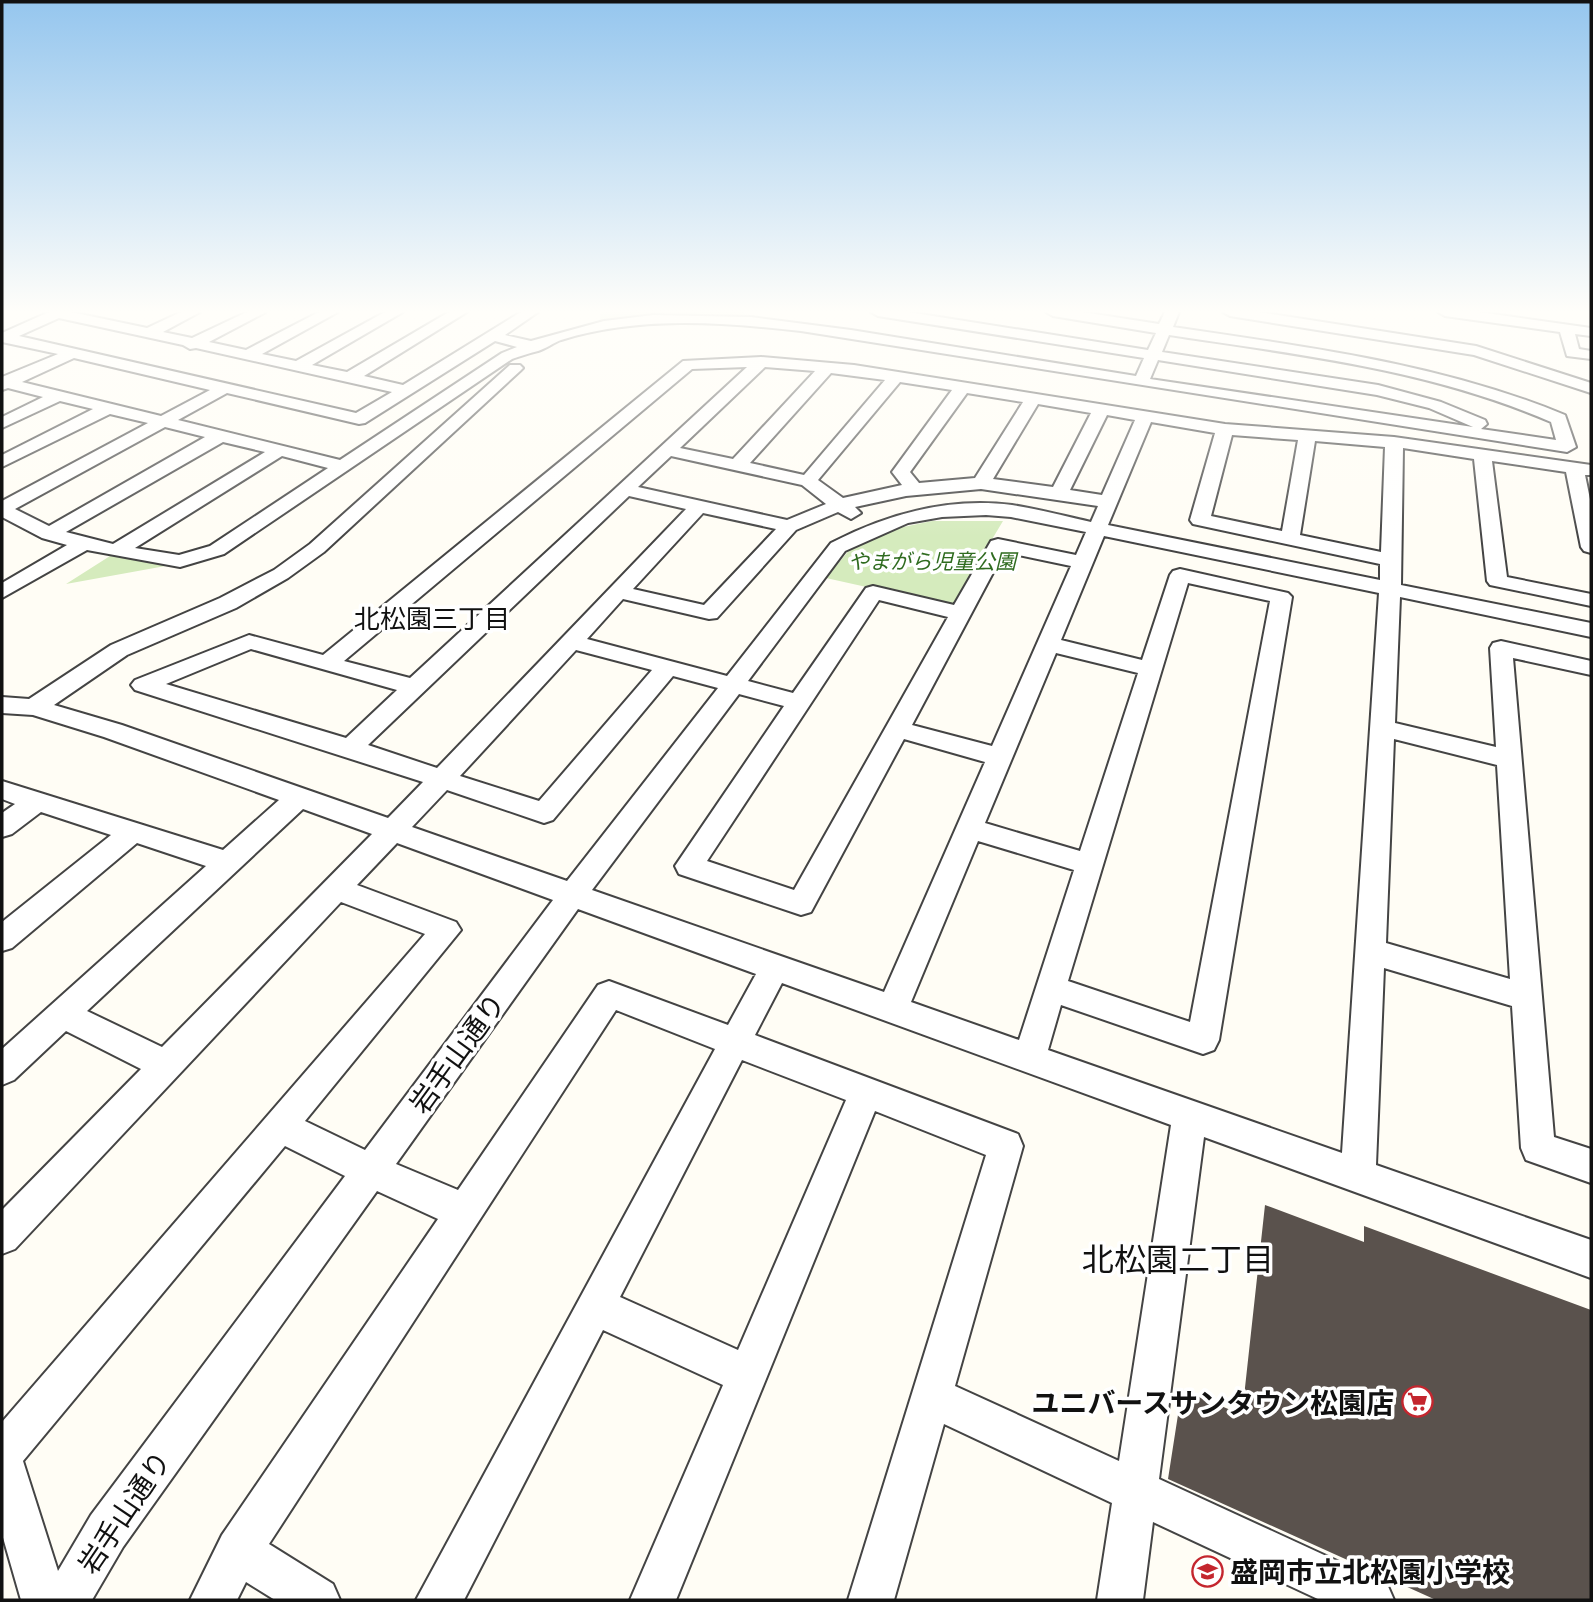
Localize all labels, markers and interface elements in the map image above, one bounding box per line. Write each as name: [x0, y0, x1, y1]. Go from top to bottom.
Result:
park label: やまがら児童公園: [848, 547, 1019, 575]
district label: 北松園三丁目: [354, 601, 510, 635]
street label: 岩手山通り: [401, 985, 513, 1121]
district label: 北松園二丁目: [1082, 1238, 1274, 1280]
place label: ユニバースサンタウン松園店: [1031, 1384, 1394, 1421]
supermarket icon: ユニバースサンタウン松園店: [1400, 1385, 1434, 1419]
street label: 岩手山通り: [70, 1444, 178, 1580]
place label: 盛岡市立北松園小学校: [1230, 1553, 1510, 1590]
school or university icon: 盛岡市立北松園小学校: [1190, 1554, 1224, 1588]

